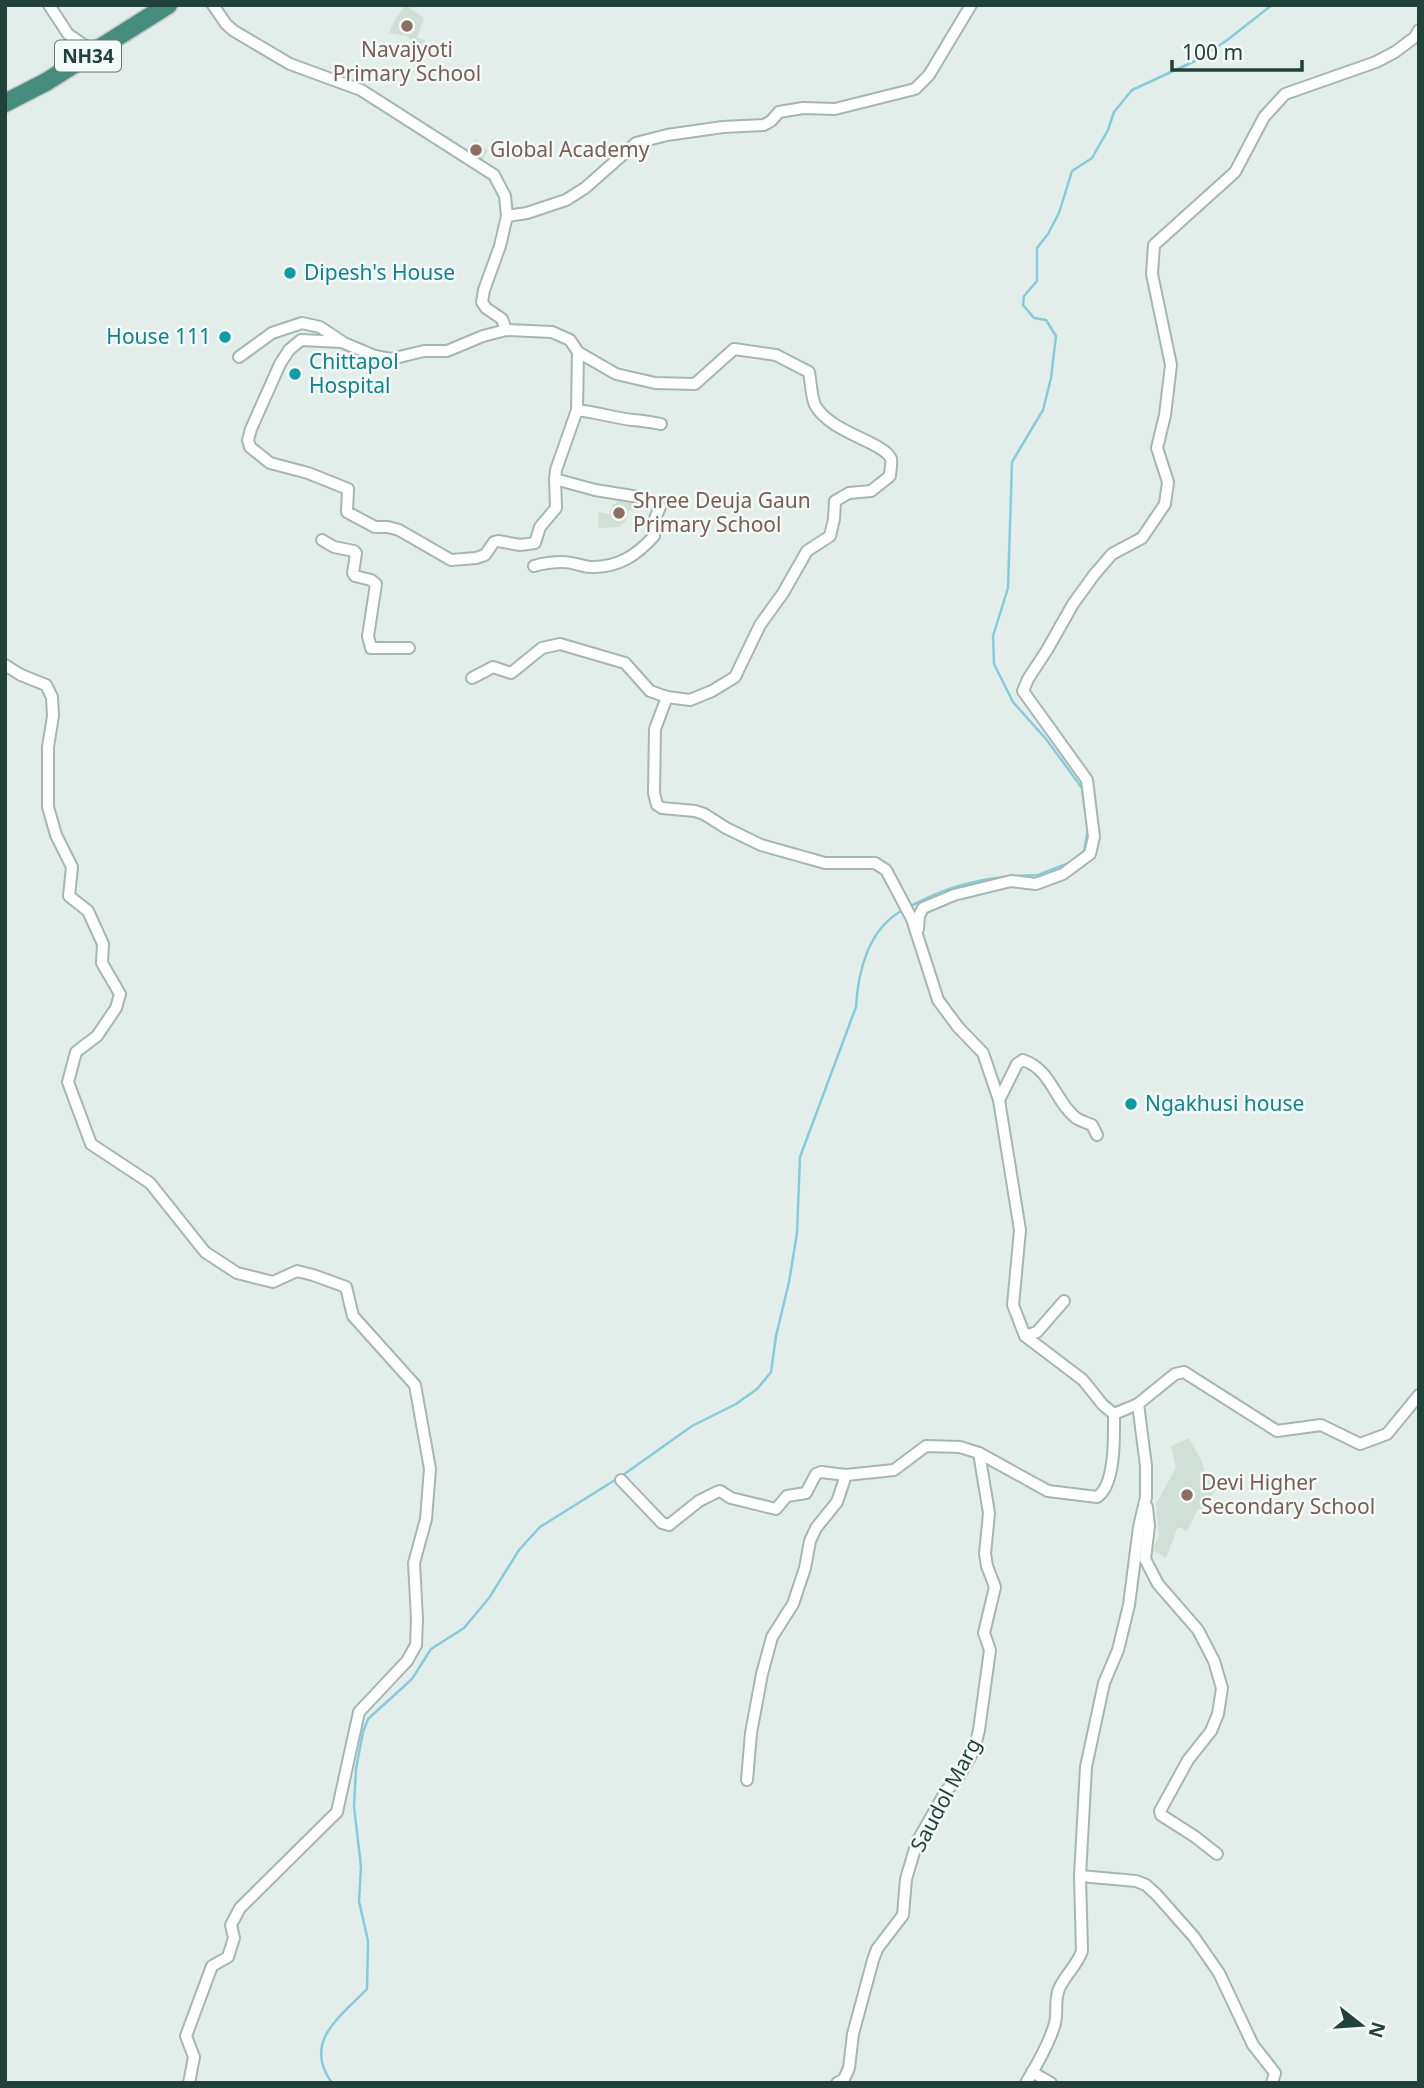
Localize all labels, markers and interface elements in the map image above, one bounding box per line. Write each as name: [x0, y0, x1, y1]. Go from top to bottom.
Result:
marker: Navajyoti Primary School: [399, 18, 415, 34]
scale bar: [1172, 28, 1302, 72]
place label: Navajyoti Primary School: [333, 35, 481, 87]
text: 100 m: [1182, 38, 1243, 66]
road number: NH34: [55, 40, 121, 72]
place label: Global Academy: [490, 135, 650, 163]
marker: Global Academy: [468, 142, 484, 158]
place label: Dipesh's House: [304, 258, 455, 286]
marker: Dipesh's House: [282, 265, 298, 281]
place label: House 111: [106, 322, 211, 350]
marker: House 111: [217, 329, 233, 345]
place label: Chittapol Hospital: [309, 347, 399, 399]
marker: Chittapol Hospital: [287, 366, 303, 382]
place label: Shree Deuja Gaun Primary School: [633, 486, 811, 538]
marker: Shree Deuja Gaun Primary School: [611, 505, 627, 521]
place label: Ngakhusi house: [1145, 1089, 1304, 1117]
marker: Ngakhusi house: [1123, 1096, 1139, 1112]
place label: Devi Higher Secondary School: [1201, 1468, 1375, 1520]
marker: Devi Higher Secondary School: [1179, 1487, 1195, 1503]
street label: Saudol Marg: [903, 1733, 987, 1856]
north arrow: [1326, 1990, 1396, 2060]
text: N: [1363, 2019, 1392, 2041]

